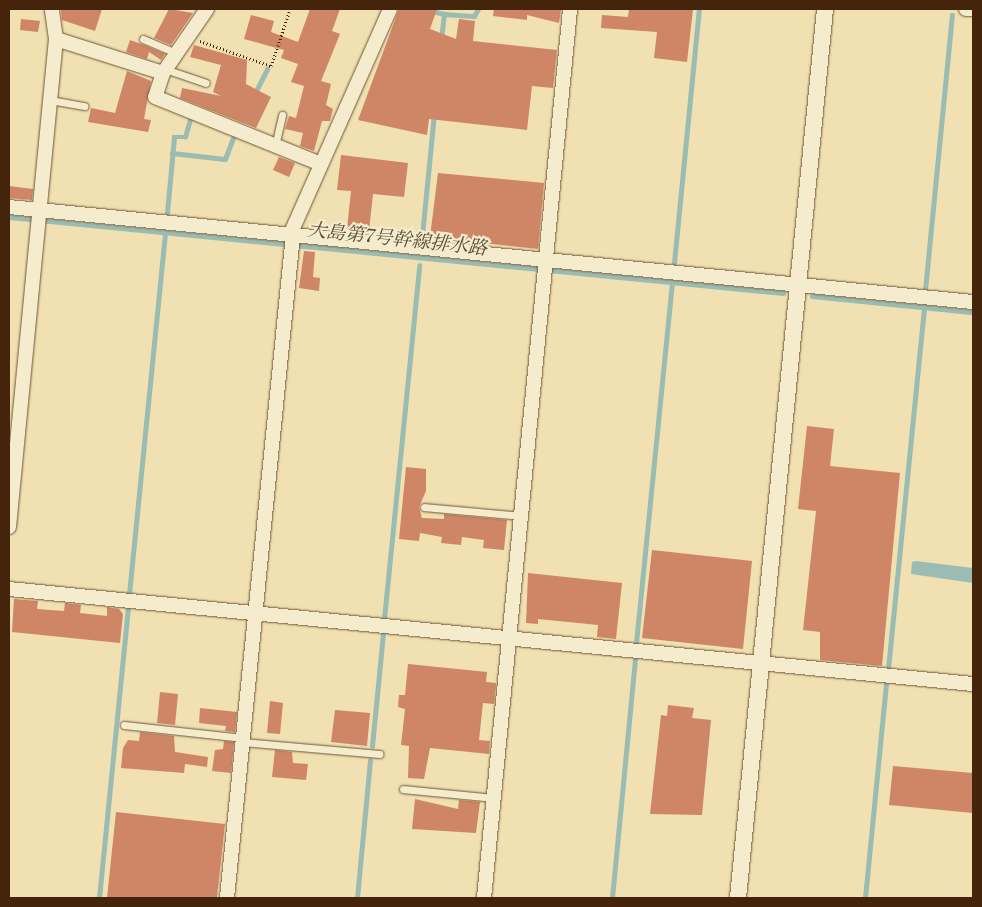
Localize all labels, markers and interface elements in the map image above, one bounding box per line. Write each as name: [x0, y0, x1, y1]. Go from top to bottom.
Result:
water label: 大島第7号幹線排水路: [306, 219, 488, 261]

